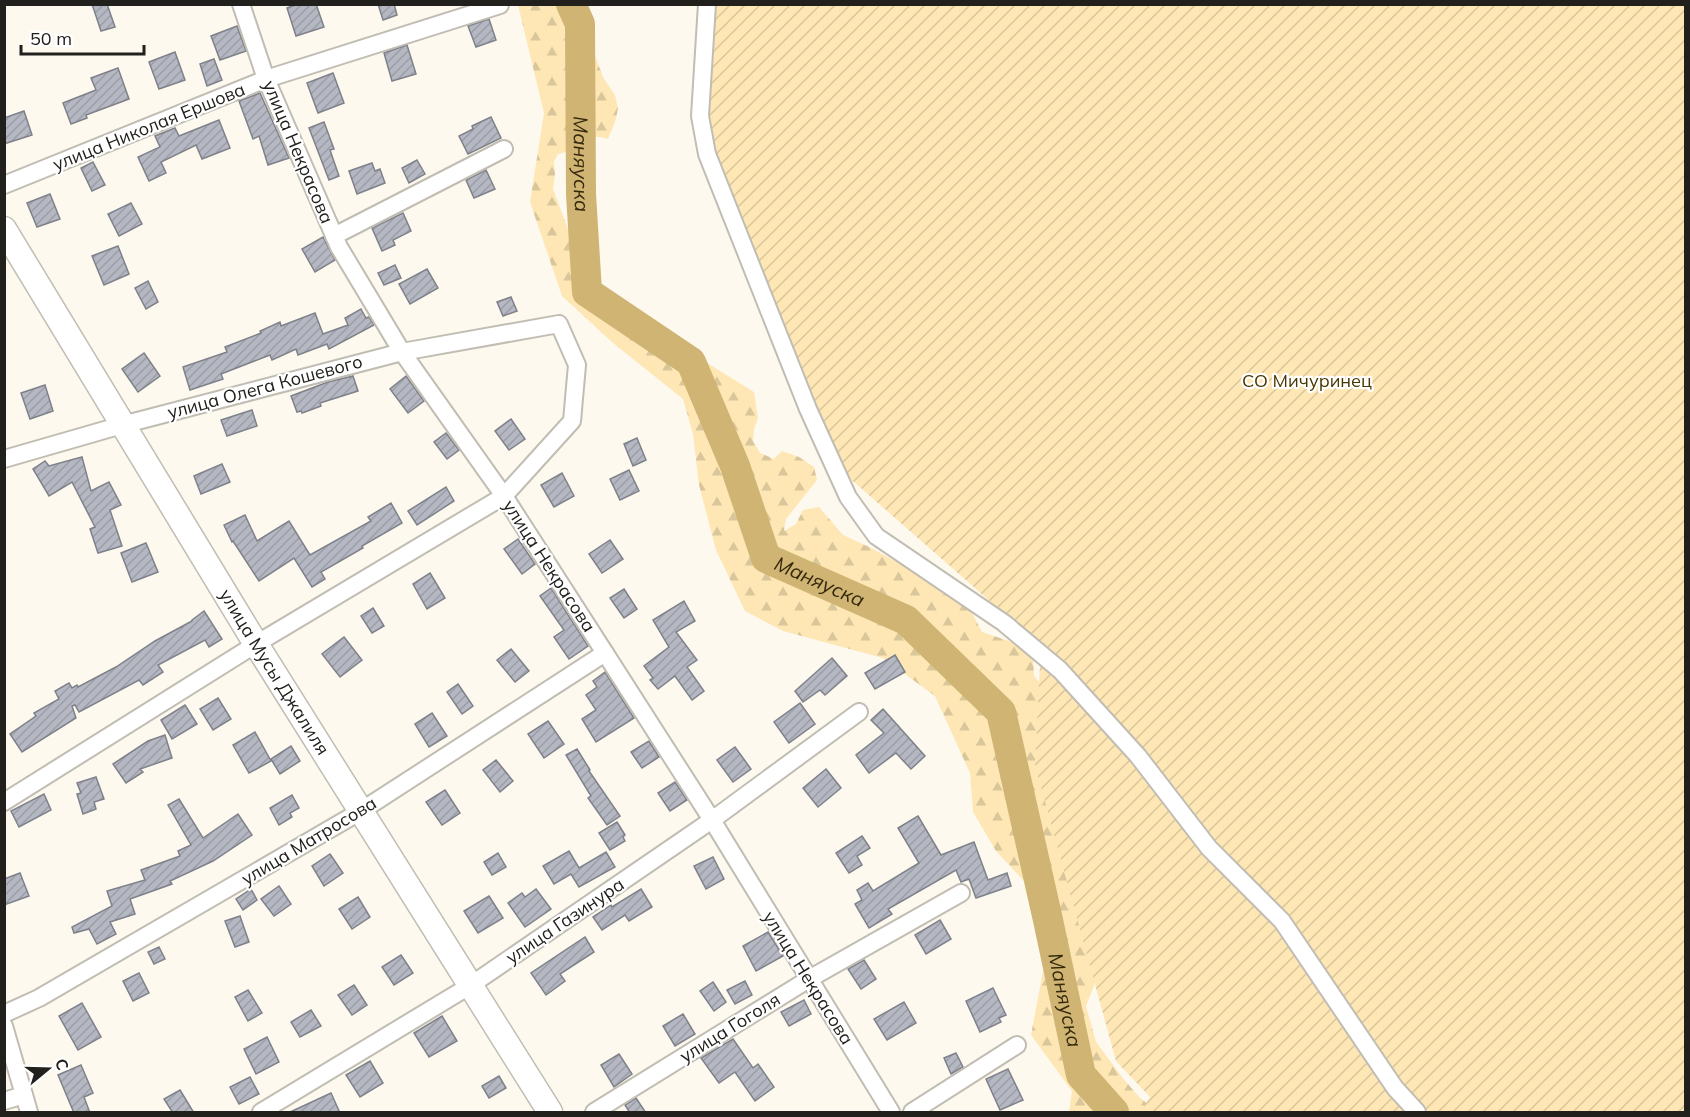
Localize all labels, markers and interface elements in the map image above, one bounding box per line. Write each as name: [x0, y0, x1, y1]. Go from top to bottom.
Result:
scale bar: [21, 18, 144, 56]
text: 50 m: [30, 27, 72, 50]
street label: улица Николая Ершова: [49, 77, 248, 176]
street label: улица Некрасова: [258, 77, 339, 227]
water label: Маняуска: [569, 116, 595, 213]
street label: улица Олега Кошевого: [165, 349, 365, 424]
park label: СО Мичуринец: [1242, 369, 1372, 392]
street label: улица Некрасова: [498, 495, 601, 636]
water label: Маняуска: [771, 550, 869, 612]
street label: улица Мусы Джалиля: [214, 585, 335, 759]
street label: улица Матросова: [237, 791, 381, 890]
street label: улица Газинура: [501, 872, 628, 969]
street label: улица Некрасова: [758, 907, 859, 1049]
water label: Маняуска: [1043, 950, 1088, 1050]
street label: улица Гоголя: [675, 988, 784, 1068]
north arrow: [18, 1039, 78, 1099]
text: С: [51, 1056, 73, 1073]

